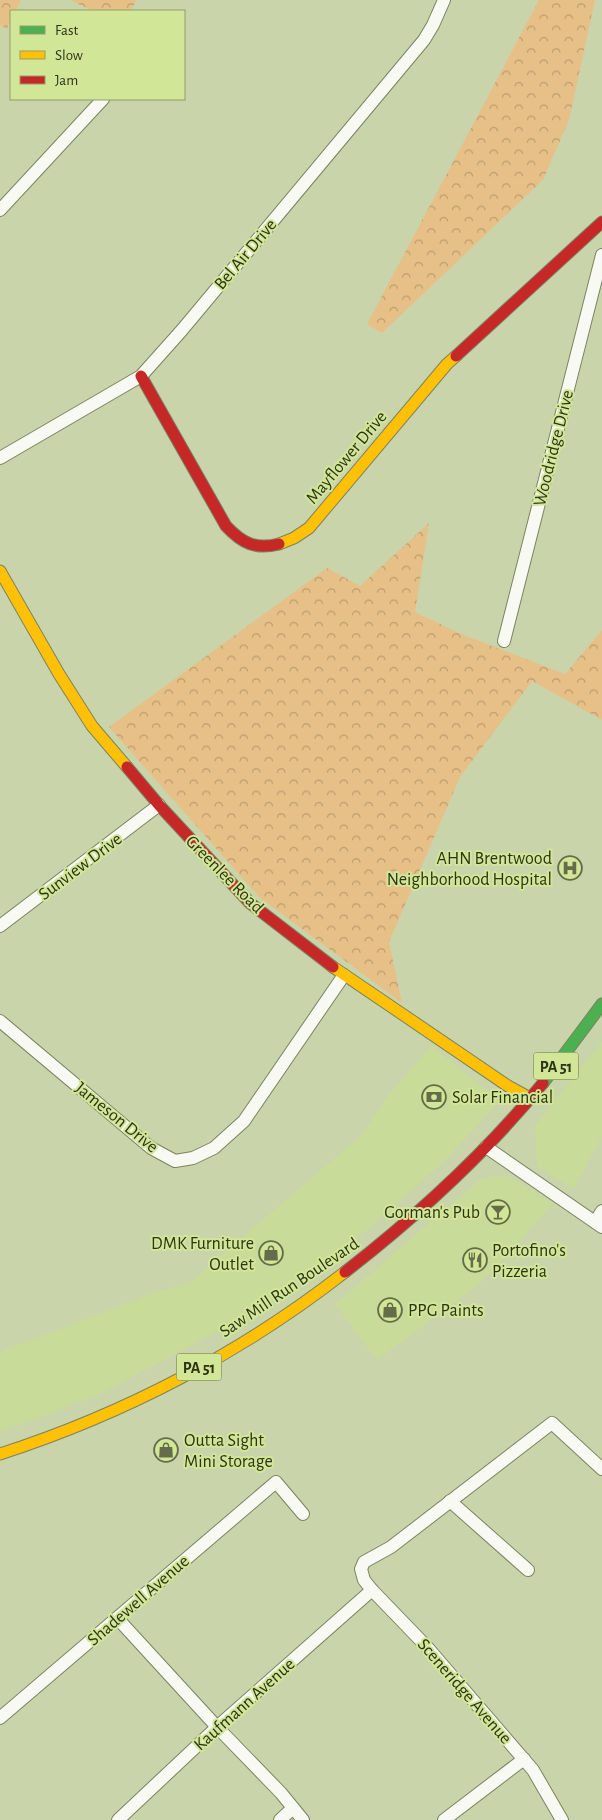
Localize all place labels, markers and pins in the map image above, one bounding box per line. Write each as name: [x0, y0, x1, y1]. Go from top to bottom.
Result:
place label: AHN Brentwood Neighborhood Hospital: [387, 850, 552, 889]
hospital icon: AHN Brentwood Neighborhood Hospital: [557, 855, 583, 881]
bank icon: Solar Financial: [421, 1084, 447, 1110]
place label: Solar Financial: [452, 1089, 553, 1107]
bar icon: Gorman's Pub: [485, 1199, 511, 1225]
place label: Gorman's Pub: [384, 1204, 480, 1222]
place label: DMK Furniture Outlet: [151, 1235, 254, 1274]
shop icon: DMK Furniture Outlet: [258, 1240, 284, 1266]
place label: Portofino's Pizzeria: [492, 1242, 566, 1281]
restaurant icon: Portofino's Pizzeria: [462, 1247, 488, 1273]
shop icon: PPG Paints: [377, 1297, 403, 1323]
place label: PPG Paints: [408, 1302, 484, 1320]
place label: Outta Sight Mini Storage: [184, 1432, 273, 1471]
shop icon: Outta Sight Mini Storage: [153, 1437, 179, 1463]

